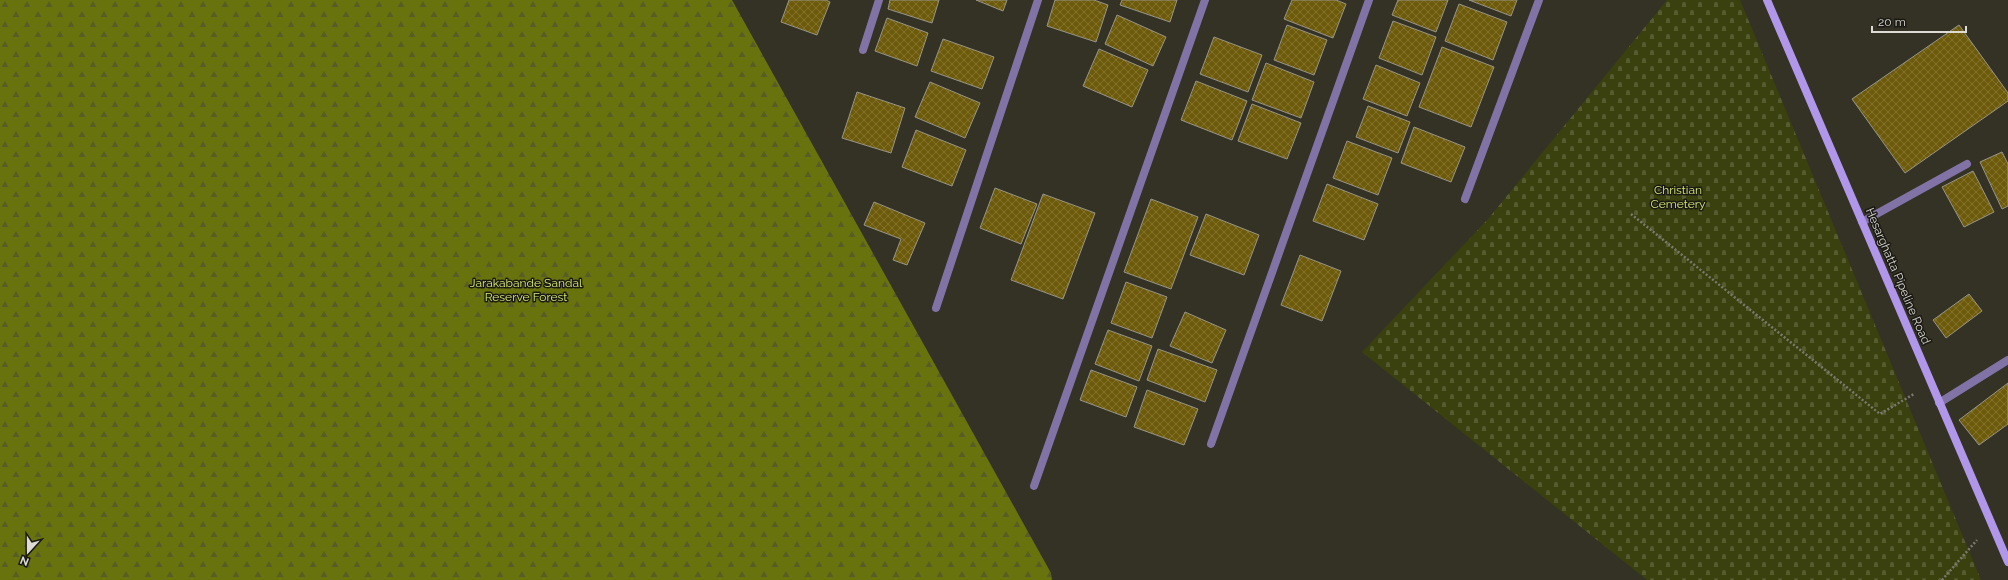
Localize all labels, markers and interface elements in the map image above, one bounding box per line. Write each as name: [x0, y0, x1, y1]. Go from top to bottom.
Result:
scale bar: [1872, 8, 1966, 34]
text: 20 m: [1878, 15, 1906, 29]
park label: Christian Cemetery: [1651, 183, 1706, 211]
street label: Hesarghatta Pipeline Road: [1863, 206, 1933, 346]
park label: Jarakabande Sandal Reserve Forest: [470, 276, 583, 304]
north arrow: [8, 532, 48, 572]
text: N: [18, 553, 31, 568]

